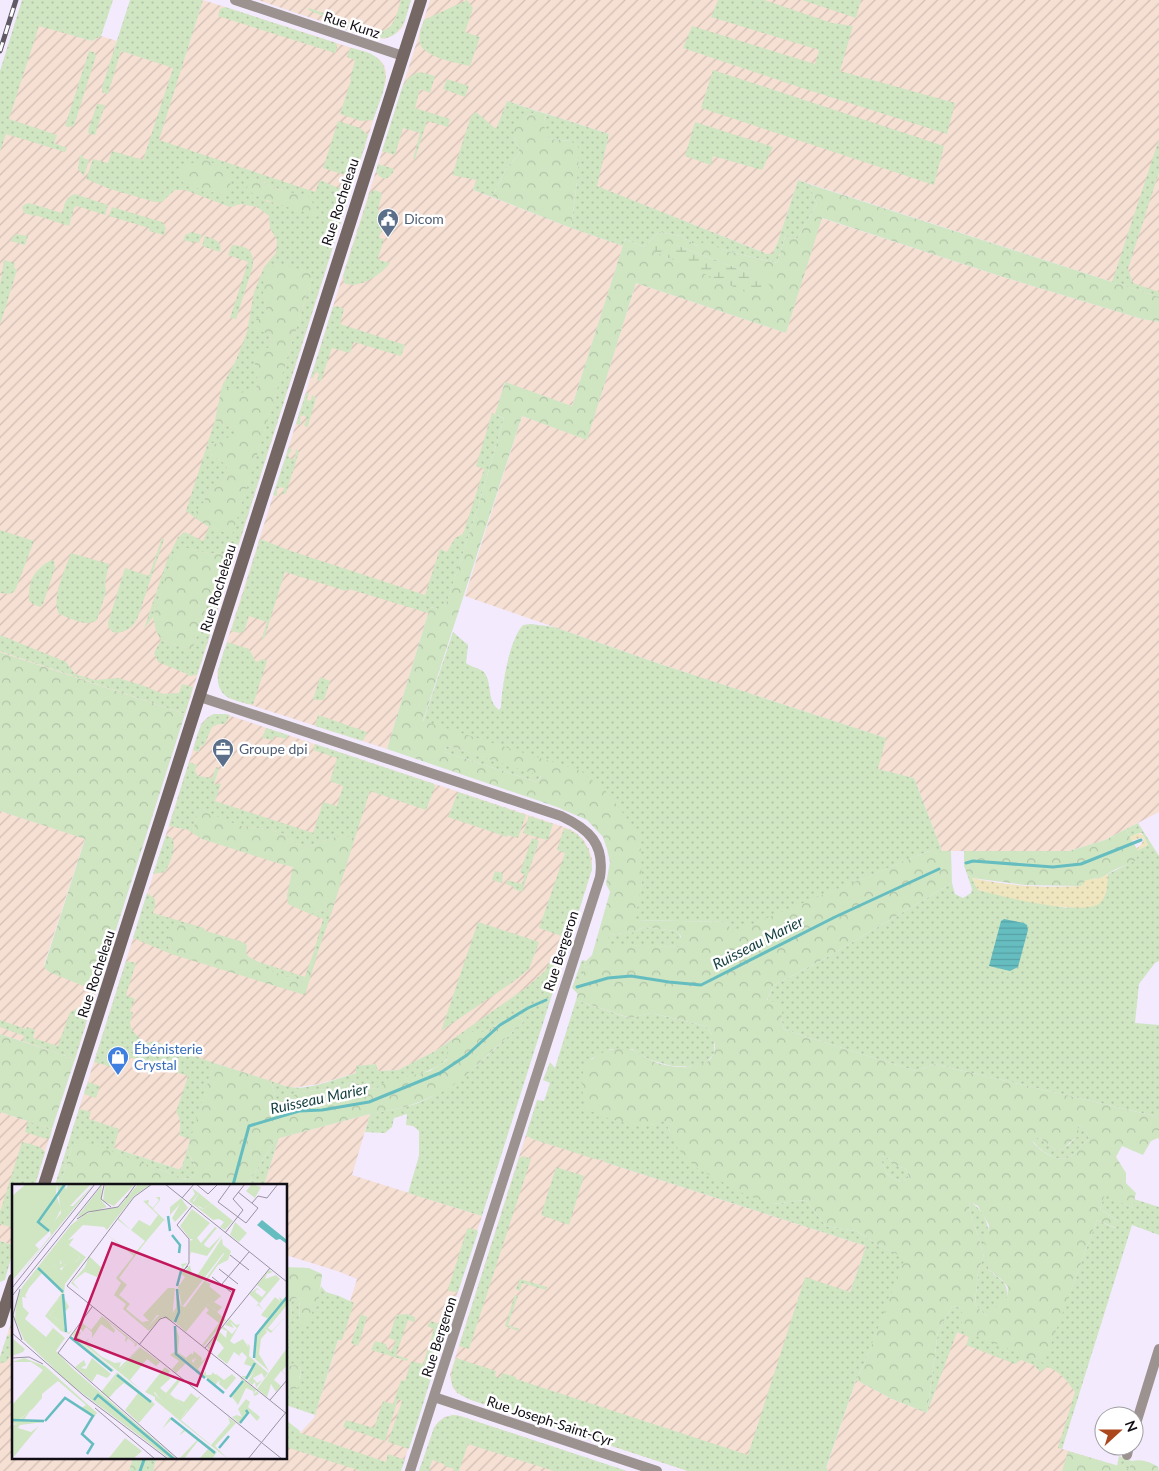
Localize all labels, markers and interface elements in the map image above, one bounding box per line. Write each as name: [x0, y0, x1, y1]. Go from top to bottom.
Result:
street label: Rue Kunz: [322, 7, 382, 42]
street label: Rue Rocheleau: [317, 156, 362, 248]
public building icon: Dicom: [376, 207, 400, 238]
place label: Dicom: [404, 210, 444, 227]
street label: Rue Rocheleau: [196, 542, 239, 634]
office icon: Groupe dpi: [211, 737, 235, 768]
place label: Groupe dpi: [239, 740, 308, 757]
street label: Rue Bergeron: [540, 908, 582, 993]
water label: Ruisseau Marier: [709, 911, 807, 973]
street label: Rue Rocheleau: [73, 928, 118, 1020]
place label: Ébénisterie Crystal: [134, 1040, 203, 1073]
shop icon: Ébénisterie Crystal: [106, 1045, 130, 1076]
water label: Ruisseau Marier: [268, 1079, 370, 1117]
inset map: [12, 1184, 288, 1458]
street label: Rue Bergeron: [418, 1294, 460, 1379]
street label: Rue Joseph-Saint-Cyr: [485, 1392, 616, 1449]
north arrow: [1094, 1406, 1144, 1456]
text: N: [1122, 1418, 1141, 1434]

